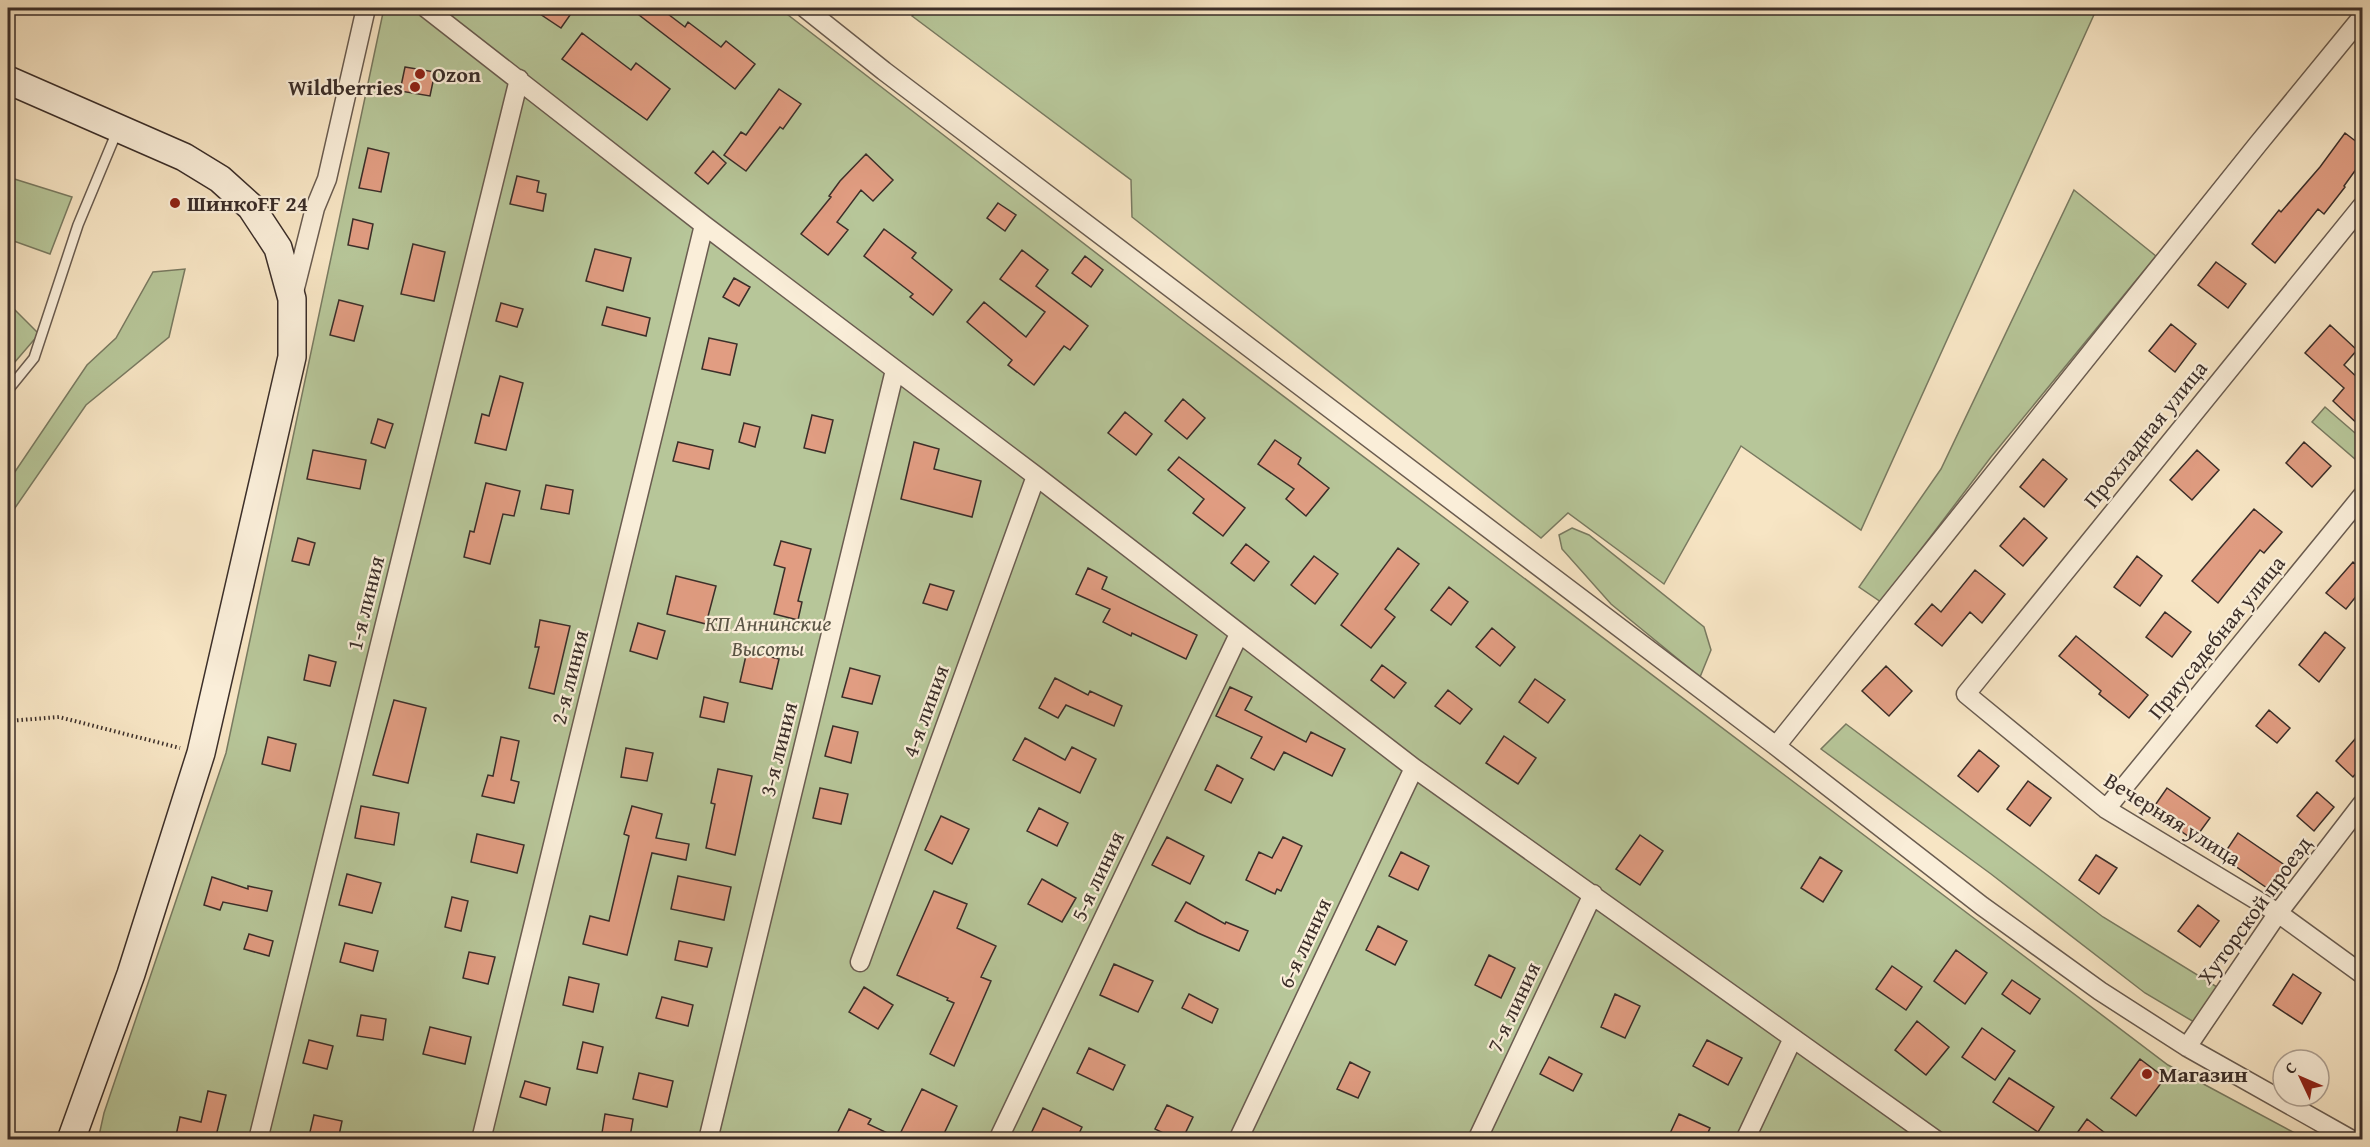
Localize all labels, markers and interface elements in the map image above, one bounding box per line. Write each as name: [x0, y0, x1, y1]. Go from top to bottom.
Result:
place label: Ozon: [432, 58, 481, 90]
marker: Ozon: [413, 67, 427, 81]
place label: Wildberries: [288, 71, 403, 103]
marker: Wildberries: [408, 80, 422, 94]
place label: ШинкоFF 24: [187, 187, 308, 219]
marker: ШинкоFF 24: [168, 196, 182, 210]
street label: Прохладная улица: [2075, 353, 2215, 515]
street label: Приусадебная улица: [2140, 548, 2293, 726]
street label: 1-я линия: [338, 552, 392, 654]
park label: КП Аннинские Высоты: [705, 607, 831, 664]
street label: 2-я линия: [542, 626, 596, 728]
street label: 4-я линия: [893, 660, 957, 762]
street label: 3-я линия: [751, 698, 805, 800]
street label: Вечерняя улица: [2098, 764, 2248, 874]
street label: 5-я линия: [1062, 826, 1132, 926]
street label: Хуторской проезд: [2189, 829, 2319, 991]
street label: 6-я линия: [1269, 893, 1339, 993]
street label: 7-я линия: [1478, 957, 1548, 1057]
north arrow: [2271, 1048, 2331, 1108]
text: С: [2278, 1056, 2302, 1079]
place label: Магазин: [2159, 1058, 2248, 1090]
marker: Магазин: [2140, 1067, 2154, 1081]

